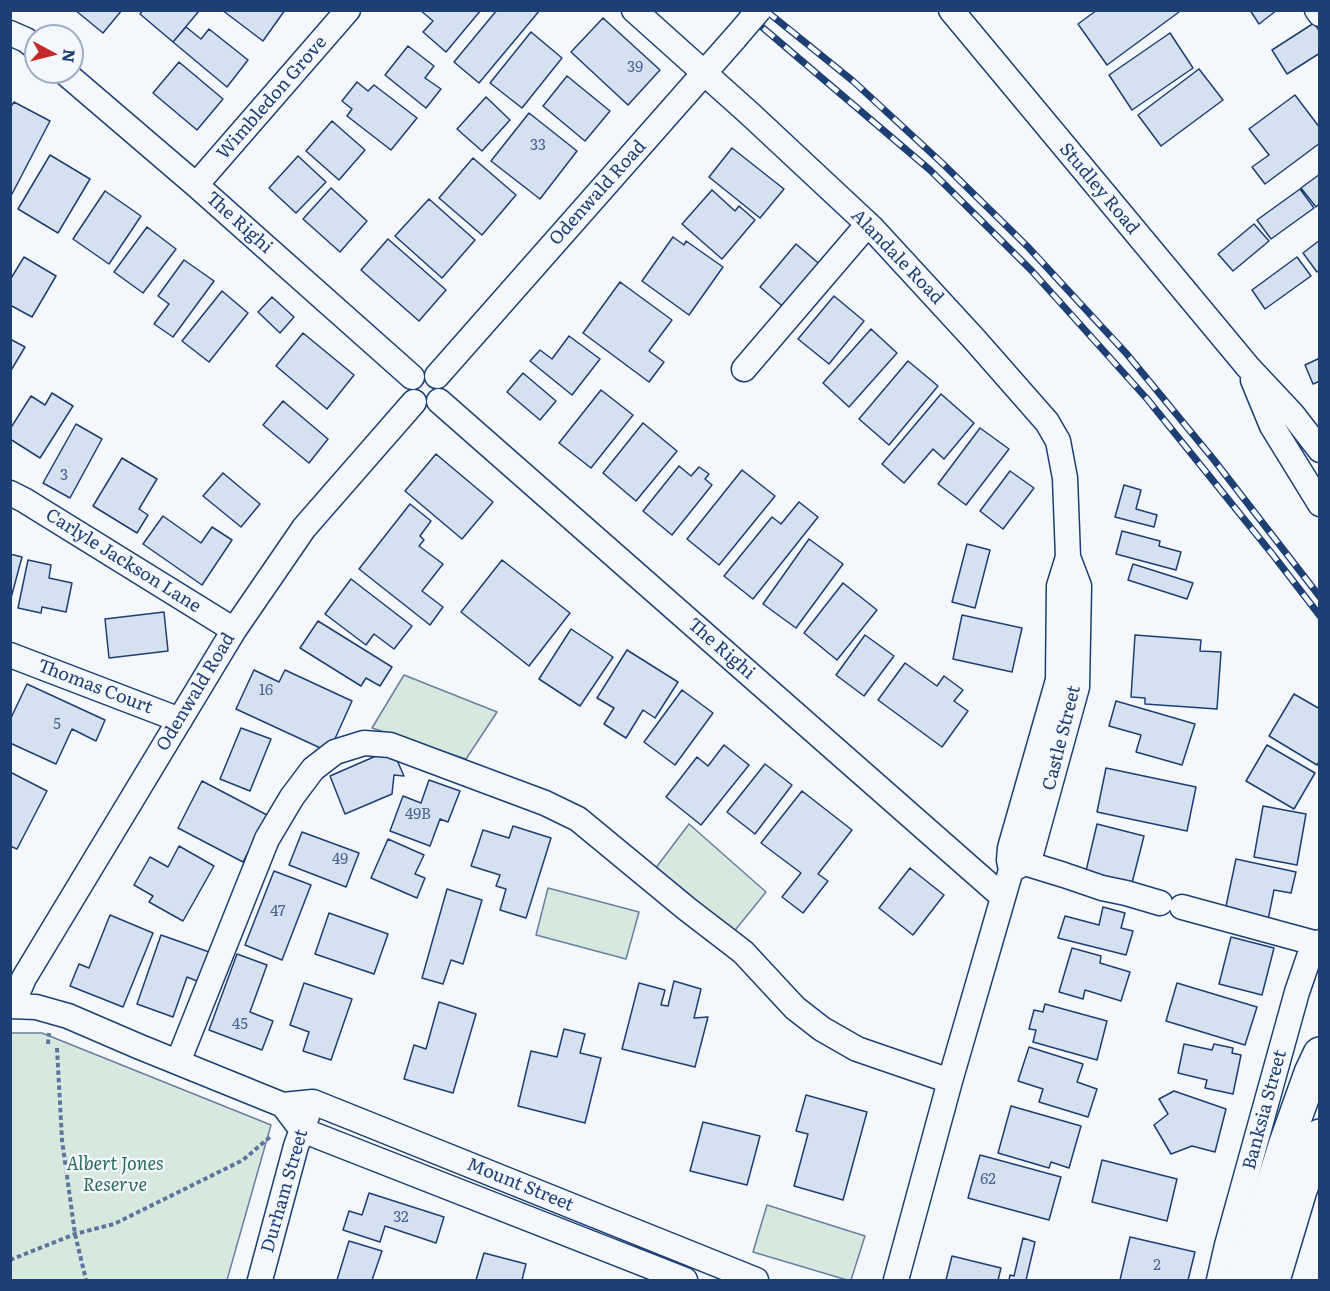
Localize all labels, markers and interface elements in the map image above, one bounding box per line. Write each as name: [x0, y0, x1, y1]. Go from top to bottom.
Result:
north arrow: [24, 24, 84, 84]
street label: Wimbledon Grove: [213, 32, 331, 164]
text: N: [57, 48, 83, 64]
house number: 39: [627, 59, 643, 77]
street label: Odenwald Road: [545, 136, 651, 250]
house number: 33: [530, 137, 546, 155]
street label: Studley Road: [1055, 139, 1143, 239]
street label: The Righi: [201, 188, 277, 258]
street label: Alandale Road: [846, 205, 948, 309]
house number: 3: [60, 467, 68, 485]
street label: Carlyle Jackson Lane: [41, 504, 205, 618]
street label: The Righi: [683, 614, 759, 684]
street label: Odenwald Road: [152, 629, 240, 755]
street label: Thomas Court: [34, 655, 156, 719]
house number: 16: [259, 682, 273, 700]
street label: Castle Street: [1039, 683, 1085, 793]
house number: 5: [53, 716, 61, 734]
house number: 49B: [405, 806, 431, 824]
house number: 49: [332, 851, 348, 869]
house number: 47: [270, 903, 286, 921]
house number: 45: [232, 1016, 248, 1034]
street label: Banksia Street: [1239, 1048, 1291, 1172]
street label: Durham Street: [257, 1127, 313, 1255]
park label: Albert Jones Reserve: [66, 1154, 164, 1196]
street label: Mount Street: [463, 1154, 577, 1216]
house number: 62: [980, 1171, 996, 1189]
house number: 32: [393, 1209, 409, 1227]
house number: 2: [1153, 1257, 1161, 1275]

